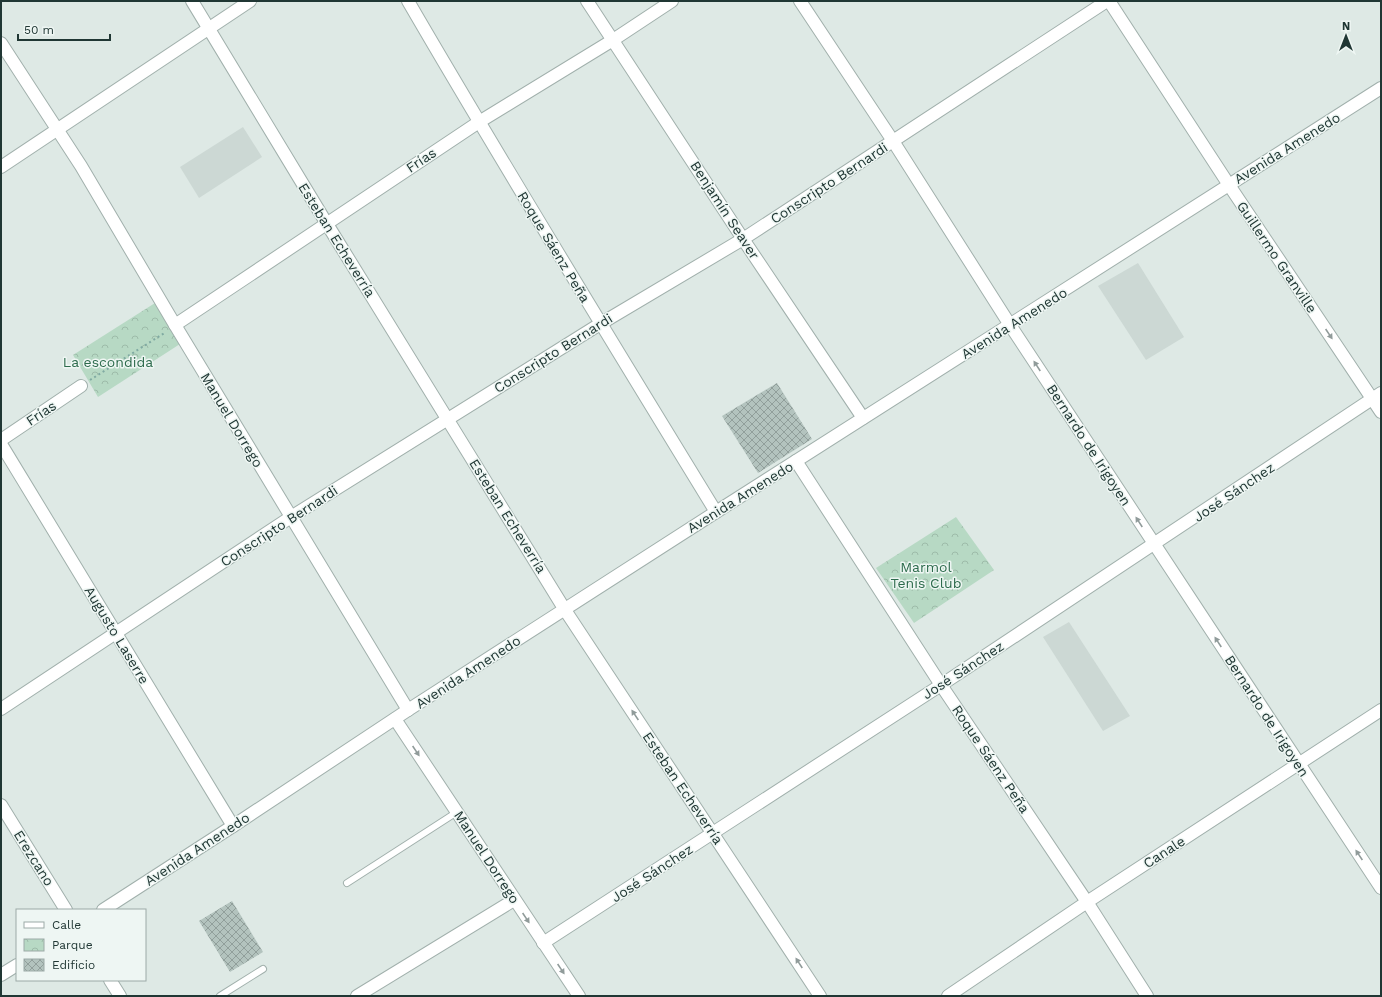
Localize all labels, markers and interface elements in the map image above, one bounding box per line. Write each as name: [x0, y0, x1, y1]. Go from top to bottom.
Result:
scale bar: [18, 16, 110, 42]
north arrow: [1326, 16, 1366, 56]
text: N: [1342, 20, 1350, 33]
text: 50 m: [24, 23, 54, 37]
street label: Avenida Amenedo: [1231, 109, 1343, 187]
street label: Conscripto Bernardi: [767, 139, 891, 227]
street label: Frías: [403, 144, 439, 176]
street label: Benjamín Seaver: [687, 158, 763, 262]
street label: Esteban Echeverría: [295, 180, 379, 300]
street label: Roque Sáenz Peña: [515, 189, 593, 305]
street label: Guillermo Granville: [1234, 198, 1320, 316]
street label: Avenida Amenedo: [958, 284, 1070, 362]
street label: Conscripto Bernardi: [491, 310, 615, 396]
one-way arrow: [1325, 329, 1333, 339]
park label: La escondida: [63, 354, 153, 370]
one-way arrow: [1033, 361, 1041, 371]
street label: Manuel Dorrego: [197, 370, 267, 470]
street label: Bernardo de Irigoyen: [1044, 381, 1134, 509]
street label: Frías: [23, 397, 59, 429]
street label: Esteban Echeverría: [466, 456, 550, 576]
street label: Avenida Amenedo: [684, 458, 796, 536]
street label: José Sánchez: [1191, 459, 1277, 525]
street label: Conscripto Bernardi: [217, 482, 341, 570]
one-way arrow: [1135, 516, 1143, 527]
park label: Marmol Tenis Club: [891, 559, 961, 591]
street label: Augusto Laserre: [81, 583, 153, 687]
street label: Avenida Amenedo: [413, 632, 523, 712]
one-way arrow: [1214, 637, 1222, 647]
street label: José Sánchez: [919, 638, 1007, 702]
street label: Bernardo de Irigoyen: [1222, 652, 1312, 780]
street label: Roque Sáenz Peña: [949, 702, 1033, 816]
one-way arrow: [631, 709, 639, 720]
street label: Esteban Echeverría: [639, 729, 727, 847]
one-way arrow: [413, 745, 420, 757]
street label: Manuel Dorrego: [451, 808, 523, 906]
street label: Avenida Amenedo: [142, 809, 252, 889]
street label: Erezcano: [11, 827, 57, 889]
street label: Canale: [1140, 833, 1188, 871]
street label: José Sánchez: [608, 841, 696, 905]
one-way arrow: [1356, 849, 1363, 861]
legend: [16, 909, 146, 981]
one-way arrow: [522, 913, 530, 924]
text: Calle: [52, 918, 81, 932]
text: Parque: [52, 938, 93, 952]
text: Edificio: [52, 958, 95, 972]
one-way arrow: [795, 958, 803, 969]
one-way arrow: [557, 964, 565, 975]

